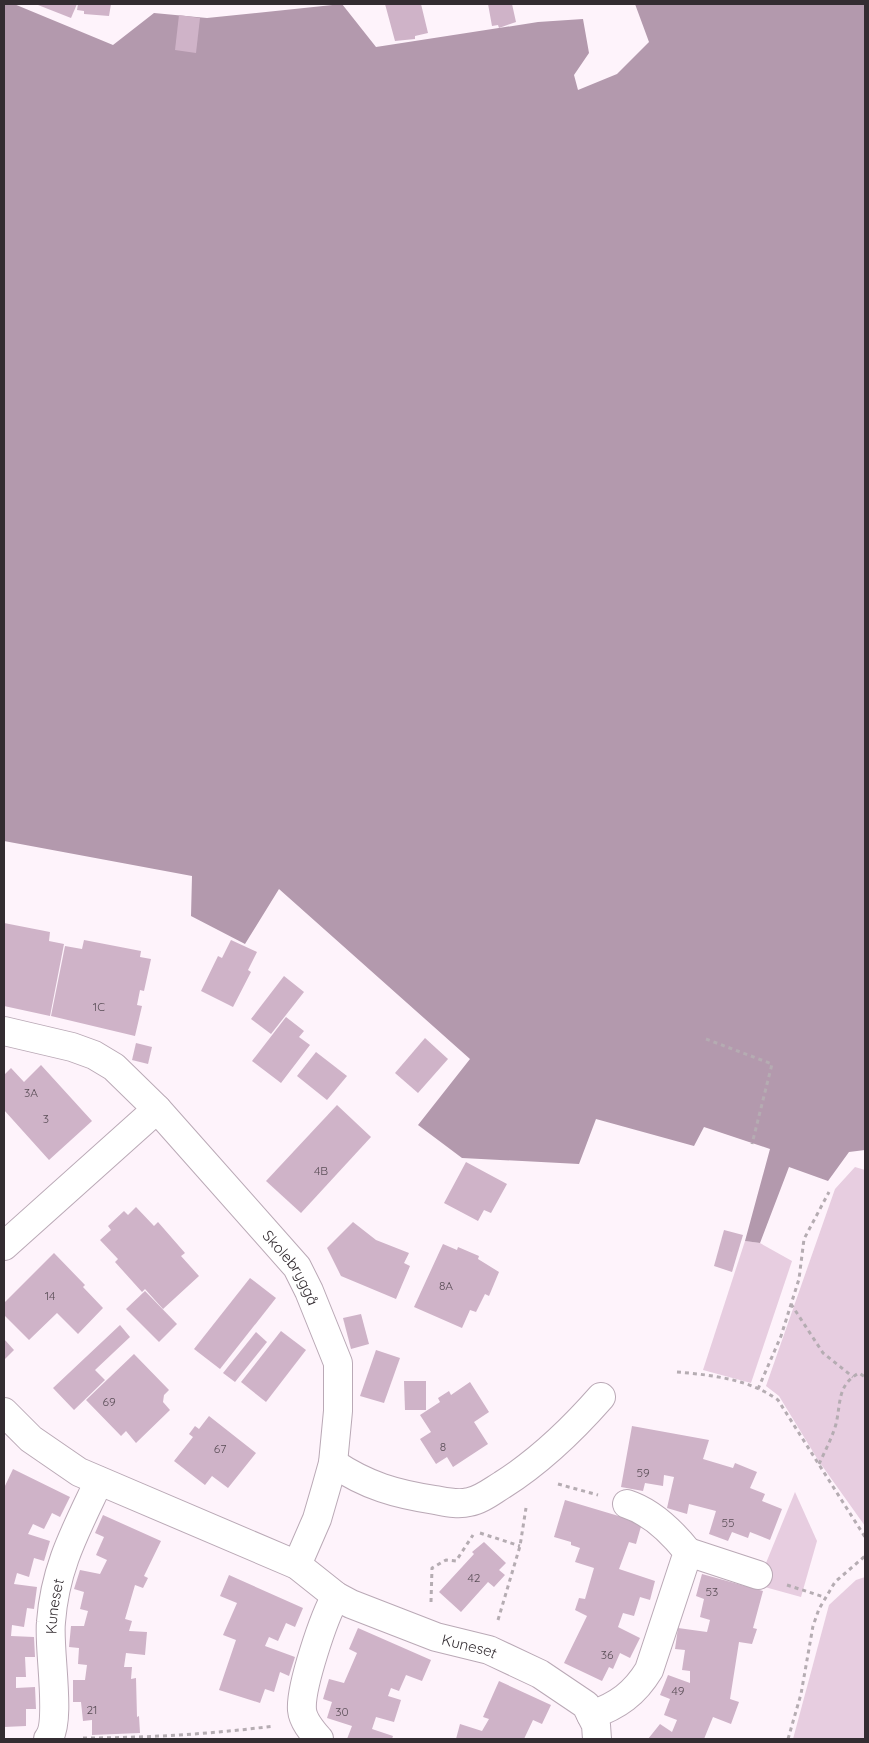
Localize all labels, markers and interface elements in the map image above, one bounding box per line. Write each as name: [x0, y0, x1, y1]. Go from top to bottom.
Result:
house number: 1C: [93, 999, 105, 1014]
house number: 3A: [24, 1085, 38, 1100]
house number: 3: [43, 1111, 49, 1126]
house number: 4B: [314, 1163, 328, 1178]
street label: Skolebryggå: [259, 1226, 323, 1308]
house number: 8A: [439, 1278, 453, 1293]
house number: 14: [45, 1288, 55, 1303]
house number: 69: [102, 1394, 116, 1409]
house number: 8: [440, 1439, 446, 1454]
house number: 67: [214, 1441, 226, 1456]
house number: 59: [636, 1465, 650, 1480]
house number: 55: [721, 1515, 735, 1530]
house number: 42: [468, 1570, 481, 1585]
street label: Kuneset: [41, 1576, 67, 1634]
house number: 53: [706, 1584, 718, 1599]
street label: Kuneset: [440, 1629, 500, 1662]
house number: 36: [601, 1647, 614, 1662]
house number: 49: [672, 1683, 685, 1698]
house number: 21: [86, 1702, 98, 1717]
house number: 30: [335, 1704, 349, 1719]

